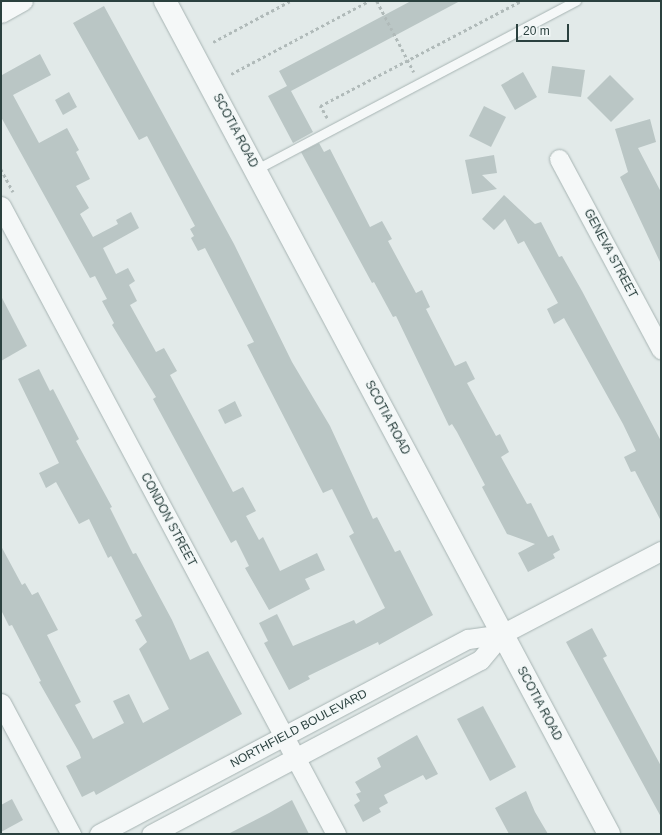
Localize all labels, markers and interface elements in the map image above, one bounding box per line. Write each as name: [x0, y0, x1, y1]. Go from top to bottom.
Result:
scale bar: [518, 16, 571, 42]
text: 20 m: [523, 24, 550, 38]
street label: SCOTIA ROAD: [209, 91, 261, 171]
street label: GENEVA STREET: [580, 207, 640, 301]
street label: SCOTIA ROAD: [361, 378, 413, 458]
street label: CONDON STREET: [137, 471, 199, 569]
street label: SCOTIA ROAD: [513, 664, 565, 744]
street label: NORTHFIELD BOULEVARD: [228, 687, 370, 771]

